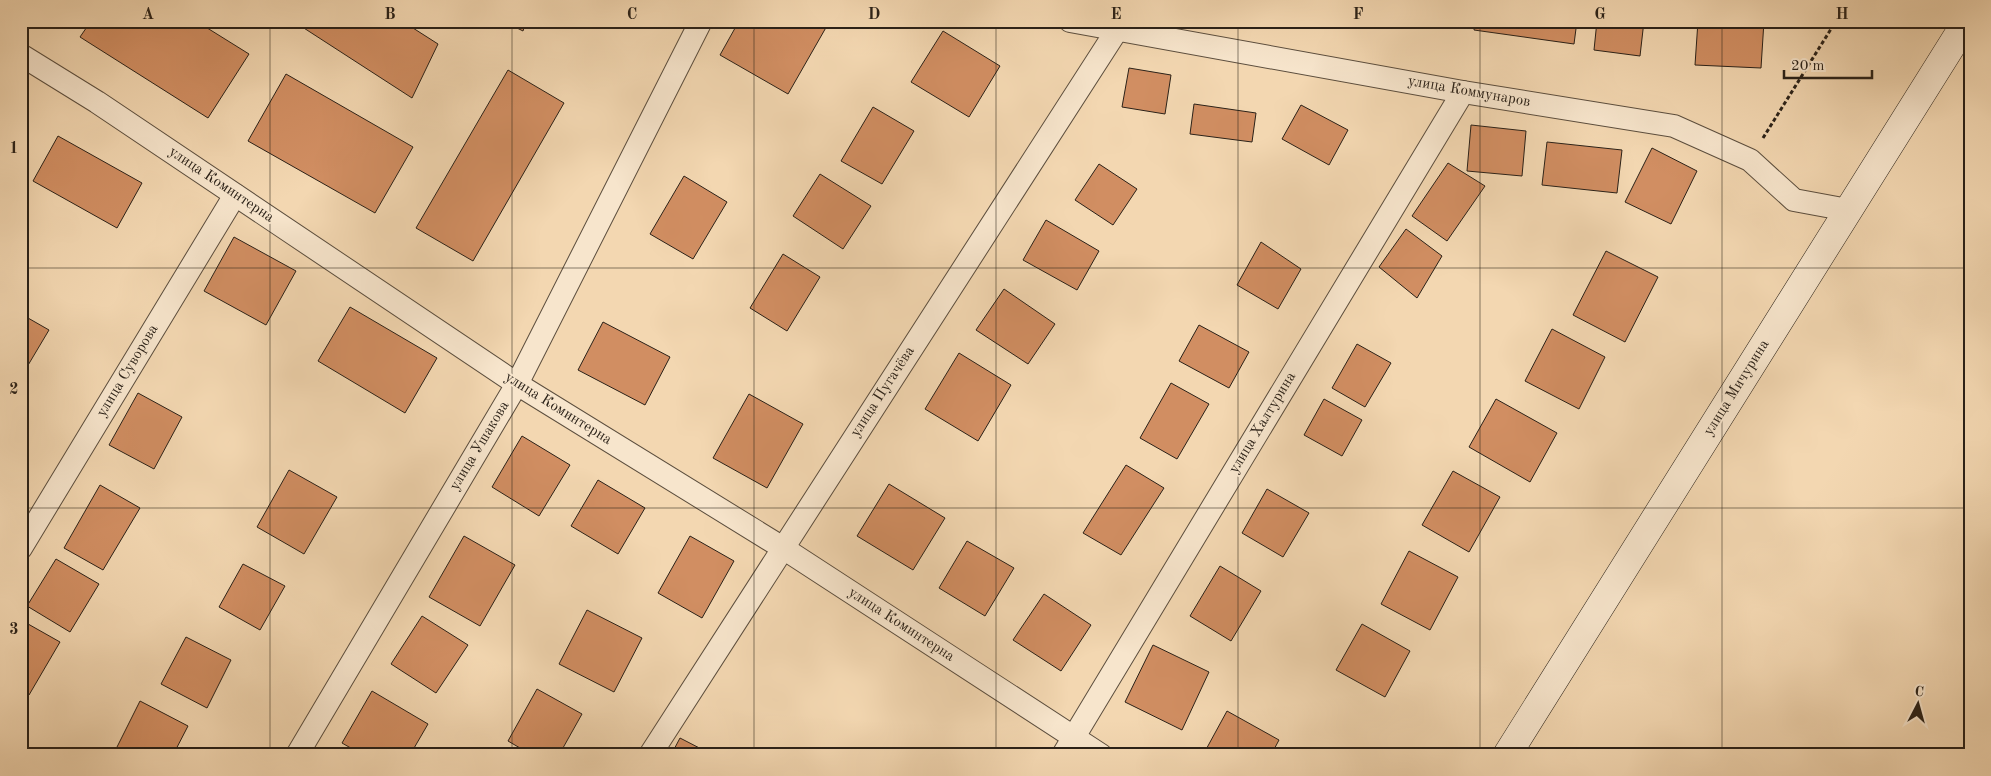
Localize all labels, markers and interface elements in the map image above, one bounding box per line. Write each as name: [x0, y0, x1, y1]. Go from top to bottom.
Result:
text: A: [142, 7, 154, 23]
text: B: [384, 7, 396, 23]
text: C: [627, 7, 637, 23]
text: D: [868, 7, 880, 23]
text: E: [1110, 7, 1122, 23]
text: F: [1353, 7, 1364, 23]
text: G: [1594, 7, 1606, 23]
text: H: [1835, 7, 1849, 23]
scale bar: [1784, 48, 1871, 80]
text: 20 m: [1791, 59, 1825, 74]
street label: улица Коммунаров: [1407, 74, 1531, 110]
text: 1: [9, 141, 19, 157]
street label: улица Коминтерна: [166, 144, 277, 226]
street label: улица Суворова: [95, 322, 162, 420]
street label: улица Мичурина: [1701, 337, 1773, 439]
street label: улица Пугачёва: [848, 343, 918, 440]
street label: улица Халтурина: [1227, 369, 1299, 476]
street label: улица Коминтерна: [502, 370, 615, 448]
text: 2: [9, 382, 19, 398]
street label: улица Ушакова: [447, 398, 513, 493]
street label: улица Коминтерна: [845, 585, 957, 665]
text: 3: [9, 622, 19, 638]
north arrow: [1894, 678, 1944, 728]
text: С: [1914, 685, 1925, 700]

